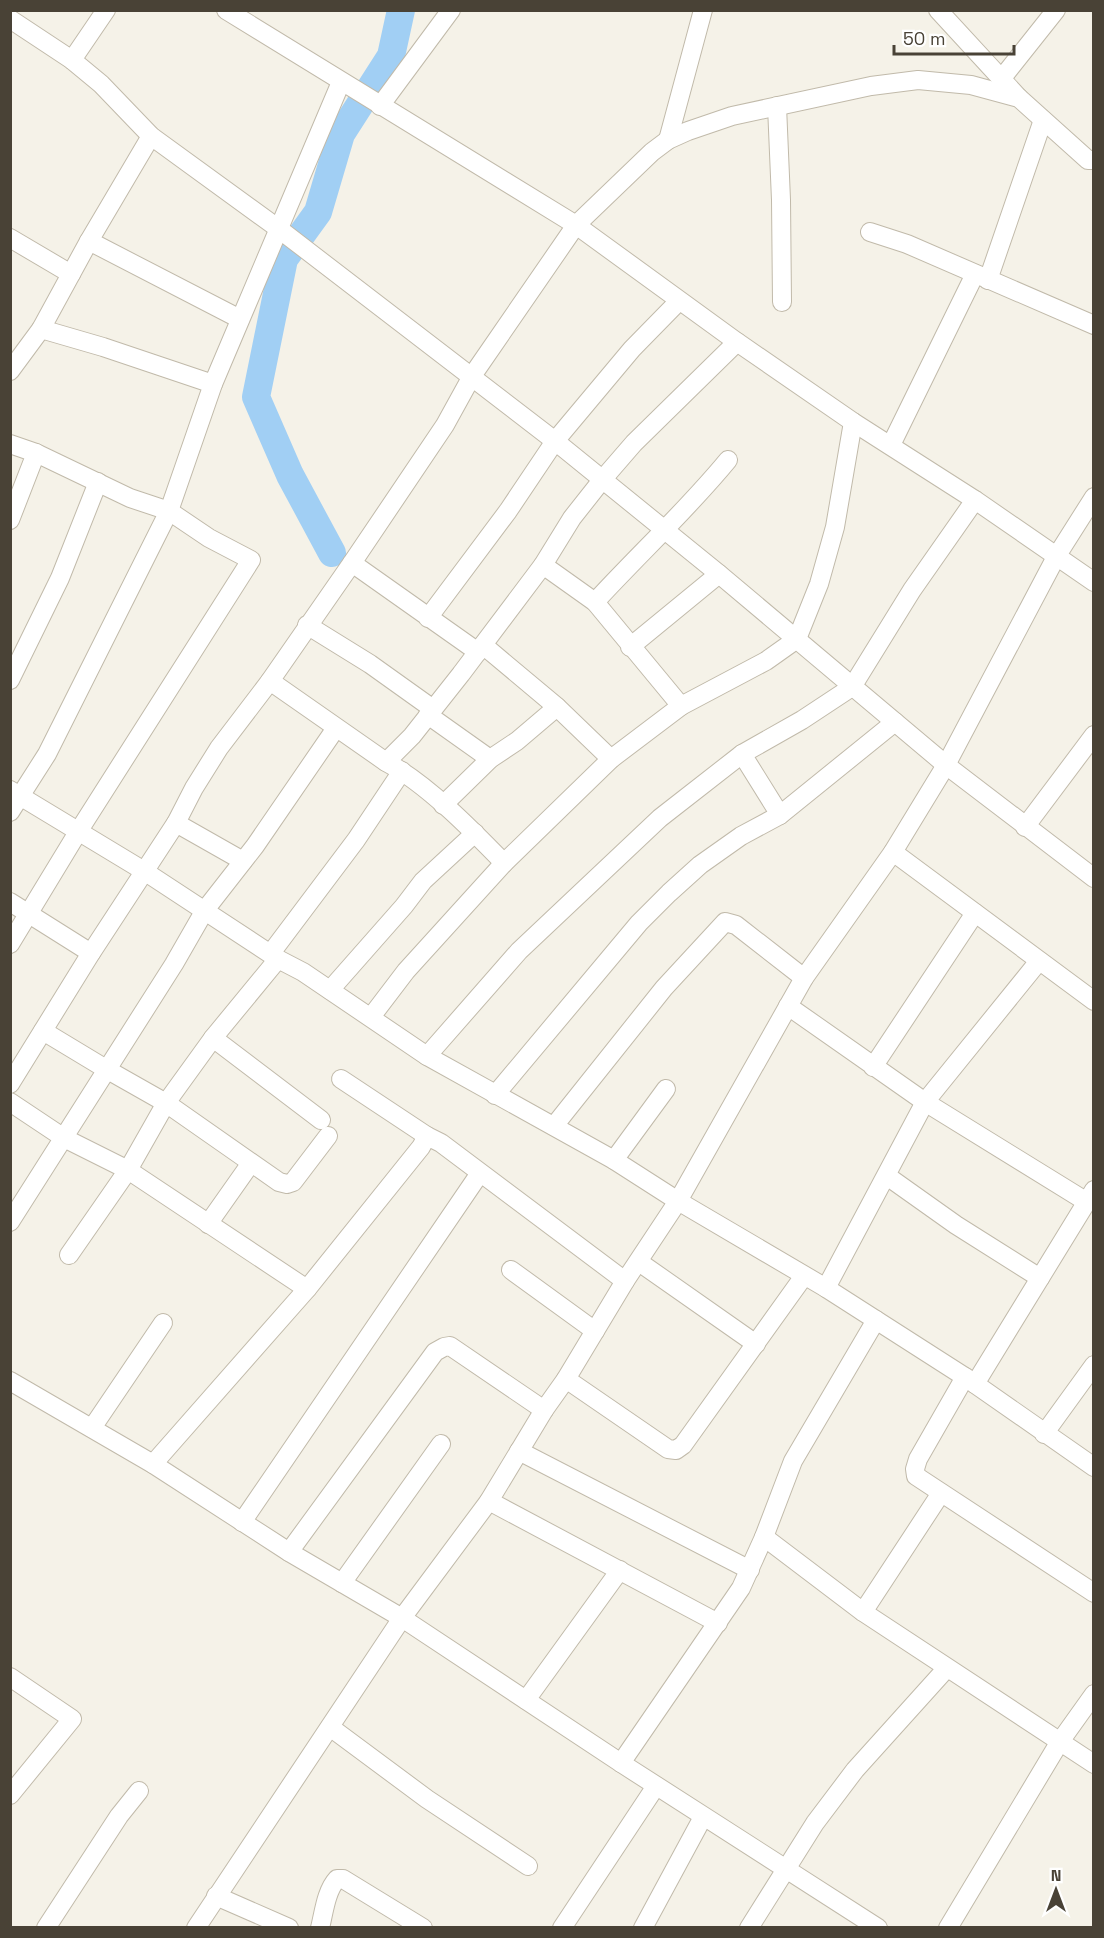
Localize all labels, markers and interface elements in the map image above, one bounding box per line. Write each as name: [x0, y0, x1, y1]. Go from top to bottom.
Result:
scale bar: [894, 18, 1014, 56]
text: 50 m: [903, 27, 945, 50]
north arrow: [1026, 1860, 1086, 1920]
text: N: [1051, 1865, 1061, 1886]

